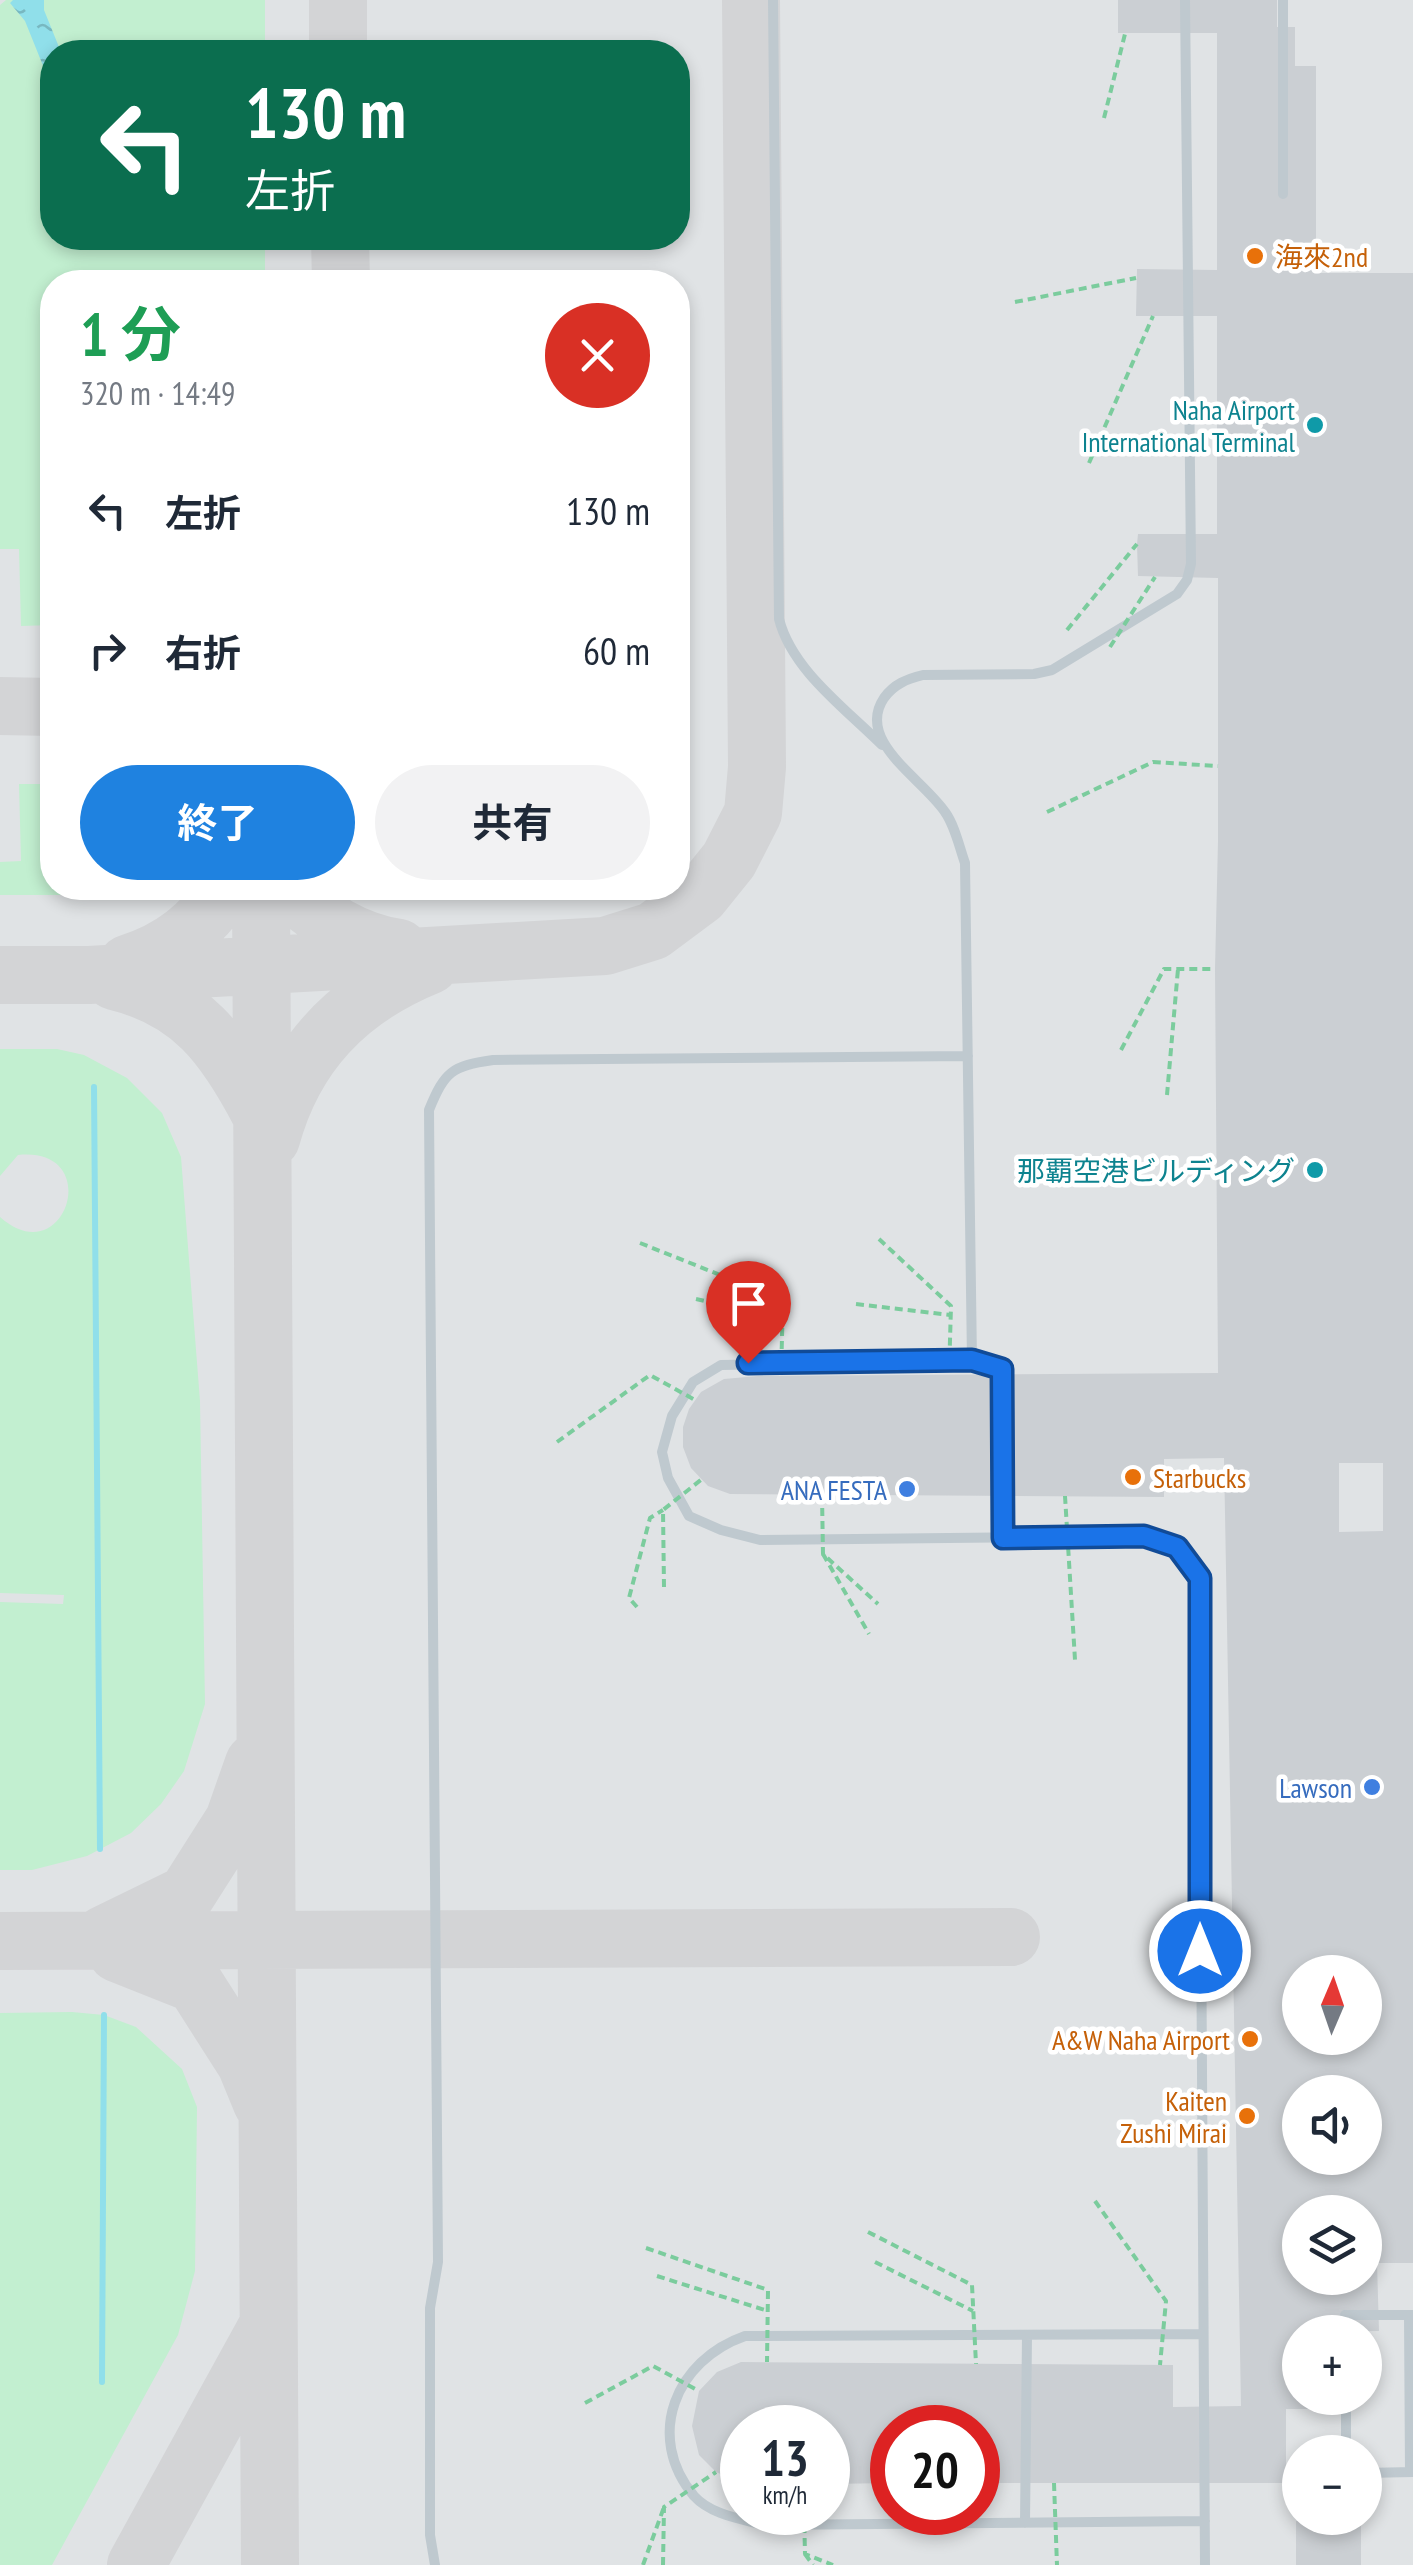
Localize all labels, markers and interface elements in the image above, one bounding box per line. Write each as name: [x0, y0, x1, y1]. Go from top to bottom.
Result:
text: 130 m: [245, 67, 406, 157]
icon: left: [80, 80, 210, 210]
text: 左折: [245, 161, 335, 219]
place label: 海來2nd: [1275, 238, 1368, 275]
marker: 海來2nd: [1244, 245, 1266, 267]
text: 1 分: [80, 295, 181, 373]
button: close: [545, 303, 650, 408]
text: 320 m · 14:49: [80, 372, 235, 414]
place label: Naha Airport International Terminal: [1082, 391, 1295, 460]
marker: Naha Airport International Terminal: [1304, 414, 1326, 436]
icon: left: [80, 483, 135, 538]
text: 130 m: [566, 486, 650, 535]
text: 左折: [165, 488, 241, 537]
icon: right: [80, 623, 135, 678]
text: 60 m: [583, 626, 650, 675]
text: 右折: [165, 628, 241, 677]
button: 終了: [80, 765, 355, 880]
button: 共有: [375, 765, 650, 880]
place label: 那覇空港ビルディング: [1017, 1152, 1295, 1189]
marker: 那覇空港ビルディング: [1304, 1159, 1326, 1181]
pin: [706, 1261, 791, 1364]
icon: arrive: [721, 1276, 776, 1331]
place label: Starbucks: [1153, 1459, 1246, 1496]
marker: Starbucks: [1122, 1466, 1144, 1488]
place label: ANA FESTA: [781, 1471, 888, 1508]
marker: ANA FESTA: [896, 1478, 918, 1500]
place label: Lawson: [1279, 1769, 1352, 1806]
marker: Lawson: [1361, 1776, 1383, 1798]
position arrow: [1148, 1899, 1252, 2003]
north arrow: [1282, 1955, 1382, 2055]
map controls: [1282, 1955, 1382, 2535]
place label: A&W Naha Airport: [1052, 2021, 1230, 2058]
marker: A&W Naha Airport: [1239, 2028, 1261, 2050]
button: sound: [1282, 2075, 1382, 2175]
place label: Kaiten Zushi Mirai: [1120, 2082, 1227, 2151]
marker: Kaiten Zushi Mirai: [1236, 2105, 1258, 2127]
button: layers: [1282, 2195, 1382, 2295]
button: +: [1282, 2315, 1382, 2415]
speed limit sign: 20: [870, 2405, 1000, 2535]
text: 13: [761, 2425, 809, 2490]
button: −: [1282, 2435, 1382, 2535]
text: km/h: [763, 2479, 807, 2511]

